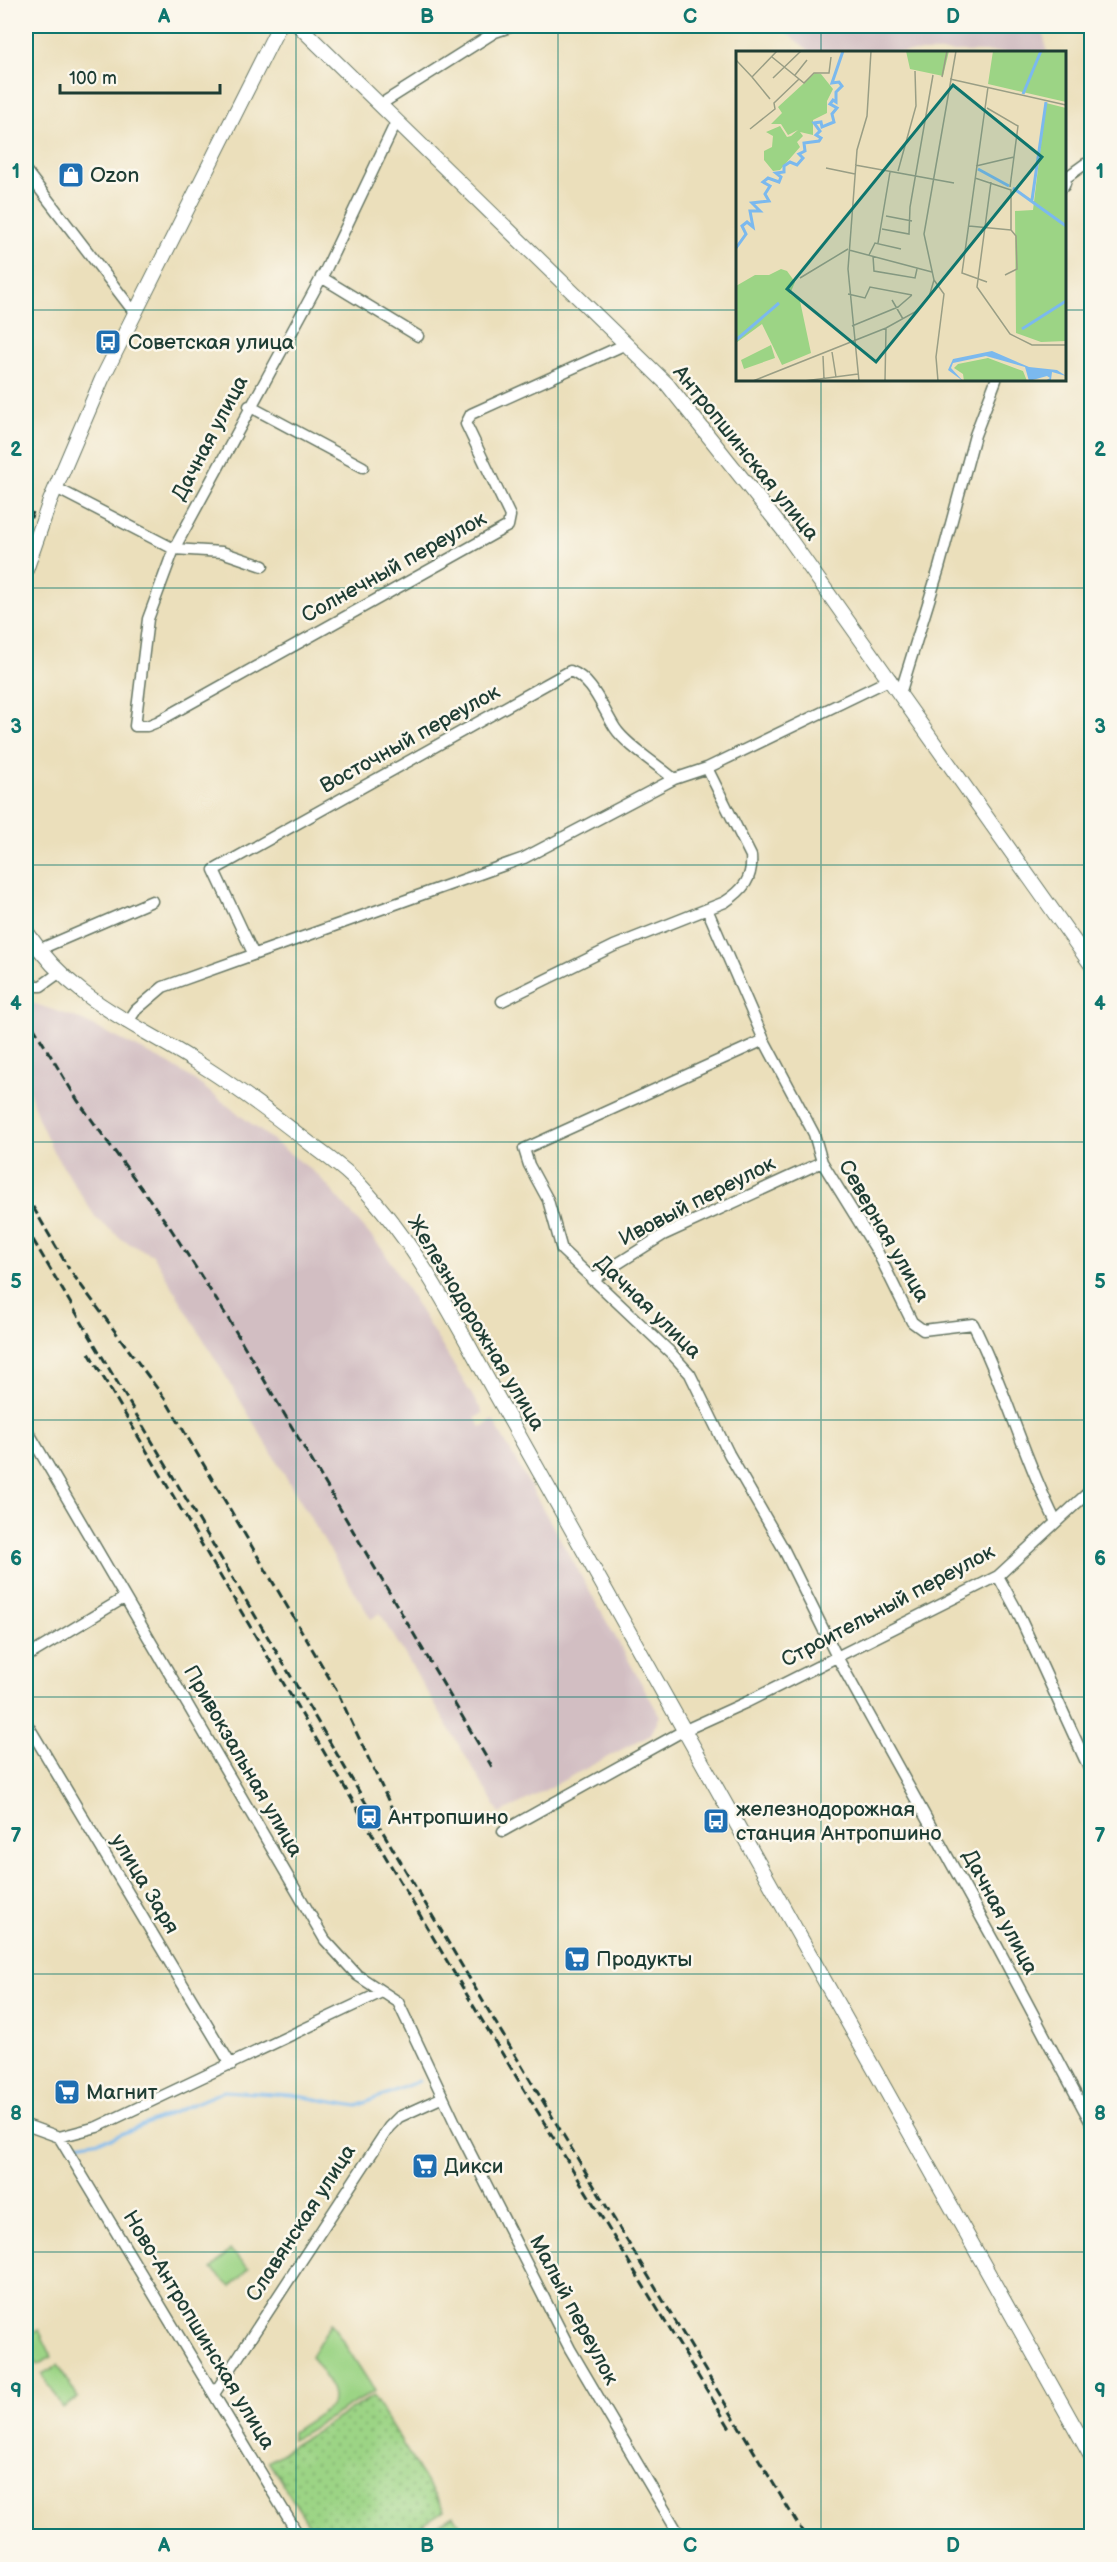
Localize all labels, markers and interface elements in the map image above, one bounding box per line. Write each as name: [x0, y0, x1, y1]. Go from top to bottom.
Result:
text: A: [157, 5, 171, 29]
text: B: [420, 5, 434, 29]
text: C: [683, 5, 697, 29]
text: D: [946, 5, 960, 29]
inset map: [736, 51, 1066, 381]
scale bar: [60, 57, 220, 95]
text: 100 m: [69, 68, 117, 89]
text: 1: [12, 160, 20, 184]
shop icon: Ozon: [56, 160, 86, 190]
text: 1: [1096, 160, 1104, 184]
place label: Ozon: [90, 163, 139, 188]
bus stop icon: Советская улица: [93, 327, 123, 357]
place label: Советская улица: [128, 330, 295, 355]
street label: Антропшинская улица: [667, 360, 825, 546]
street label: Дачная улица: [167, 371, 254, 505]
text: 2: [10, 438, 22, 462]
text: 2: [1094, 438, 1106, 462]
street label: Солнечный переулок: [297, 506, 491, 628]
street label: Восточный переулок: [316, 679, 504, 799]
text: 3: [10, 715, 22, 739]
text: 3: [1094, 715, 1106, 739]
text: 4: [10, 992, 22, 1016]
text: 4: [1094, 992, 1106, 1016]
street label: Ивовый переулок: [615, 1151, 779, 1251]
street label: Северная улица: [833, 1155, 935, 1307]
street label: Железнодорожная улица: [402, 1211, 551, 1436]
street label: Дачная улица: [590, 1250, 707, 1364]
text: 5: [10, 1270, 22, 1294]
text: 5: [1094, 1270, 1106, 1294]
street label: Строительный переулок: [777, 1539, 999, 1673]
text: 6: [10, 1547, 22, 1571]
text: 6: [1094, 1547, 1106, 1571]
street label: Привокзальная улица: [178, 1661, 308, 1862]
place label: железнодорожная станция Антропшино: [736, 1797, 942, 1846]
station icon: Антропшино: [354, 1802, 384, 1832]
place label: Антропшино: [387, 1805, 508, 1830]
bus stop icon: железнодорожная станция Антропшино: [701, 1806, 731, 1836]
text: 7: [10, 1824, 22, 1848]
text: 7: [1094, 1824, 1106, 1848]
street label: улица Заря: [105, 1830, 185, 1938]
street label: Дачная улица: [957, 1845, 1044, 1979]
supermarket icon: Продукты: [562, 1944, 592, 1974]
place label: Продукты: [596, 1947, 692, 1972]
supermarket icon: Магнит: [52, 2077, 82, 2107]
place label: Магнит: [86, 2080, 158, 2105]
text: 8: [10, 2102, 22, 2126]
text: 8: [1094, 2102, 1106, 2126]
street label: Славянская улица: [241, 2139, 361, 2306]
supermarket icon: Дикси: [410, 2151, 440, 2181]
place label: Дикси: [444, 2154, 503, 2179]
street label: Ново-Антропшинская улица: [118, 2206, 281, 2454]
street label: Малый переулок: [524, 2231, 624, 2389]
text: 9: [10, 2379, 22, 2403]
text: 9: [1094, 2379, 1106, 2403]
text: A: [157, 2534, 171, 2558]
text: B: [420, 2534, 434, 2558]
text: C: [683, 2534, 697, 2558]
text: D: [946, 2534, 960, 2558]

